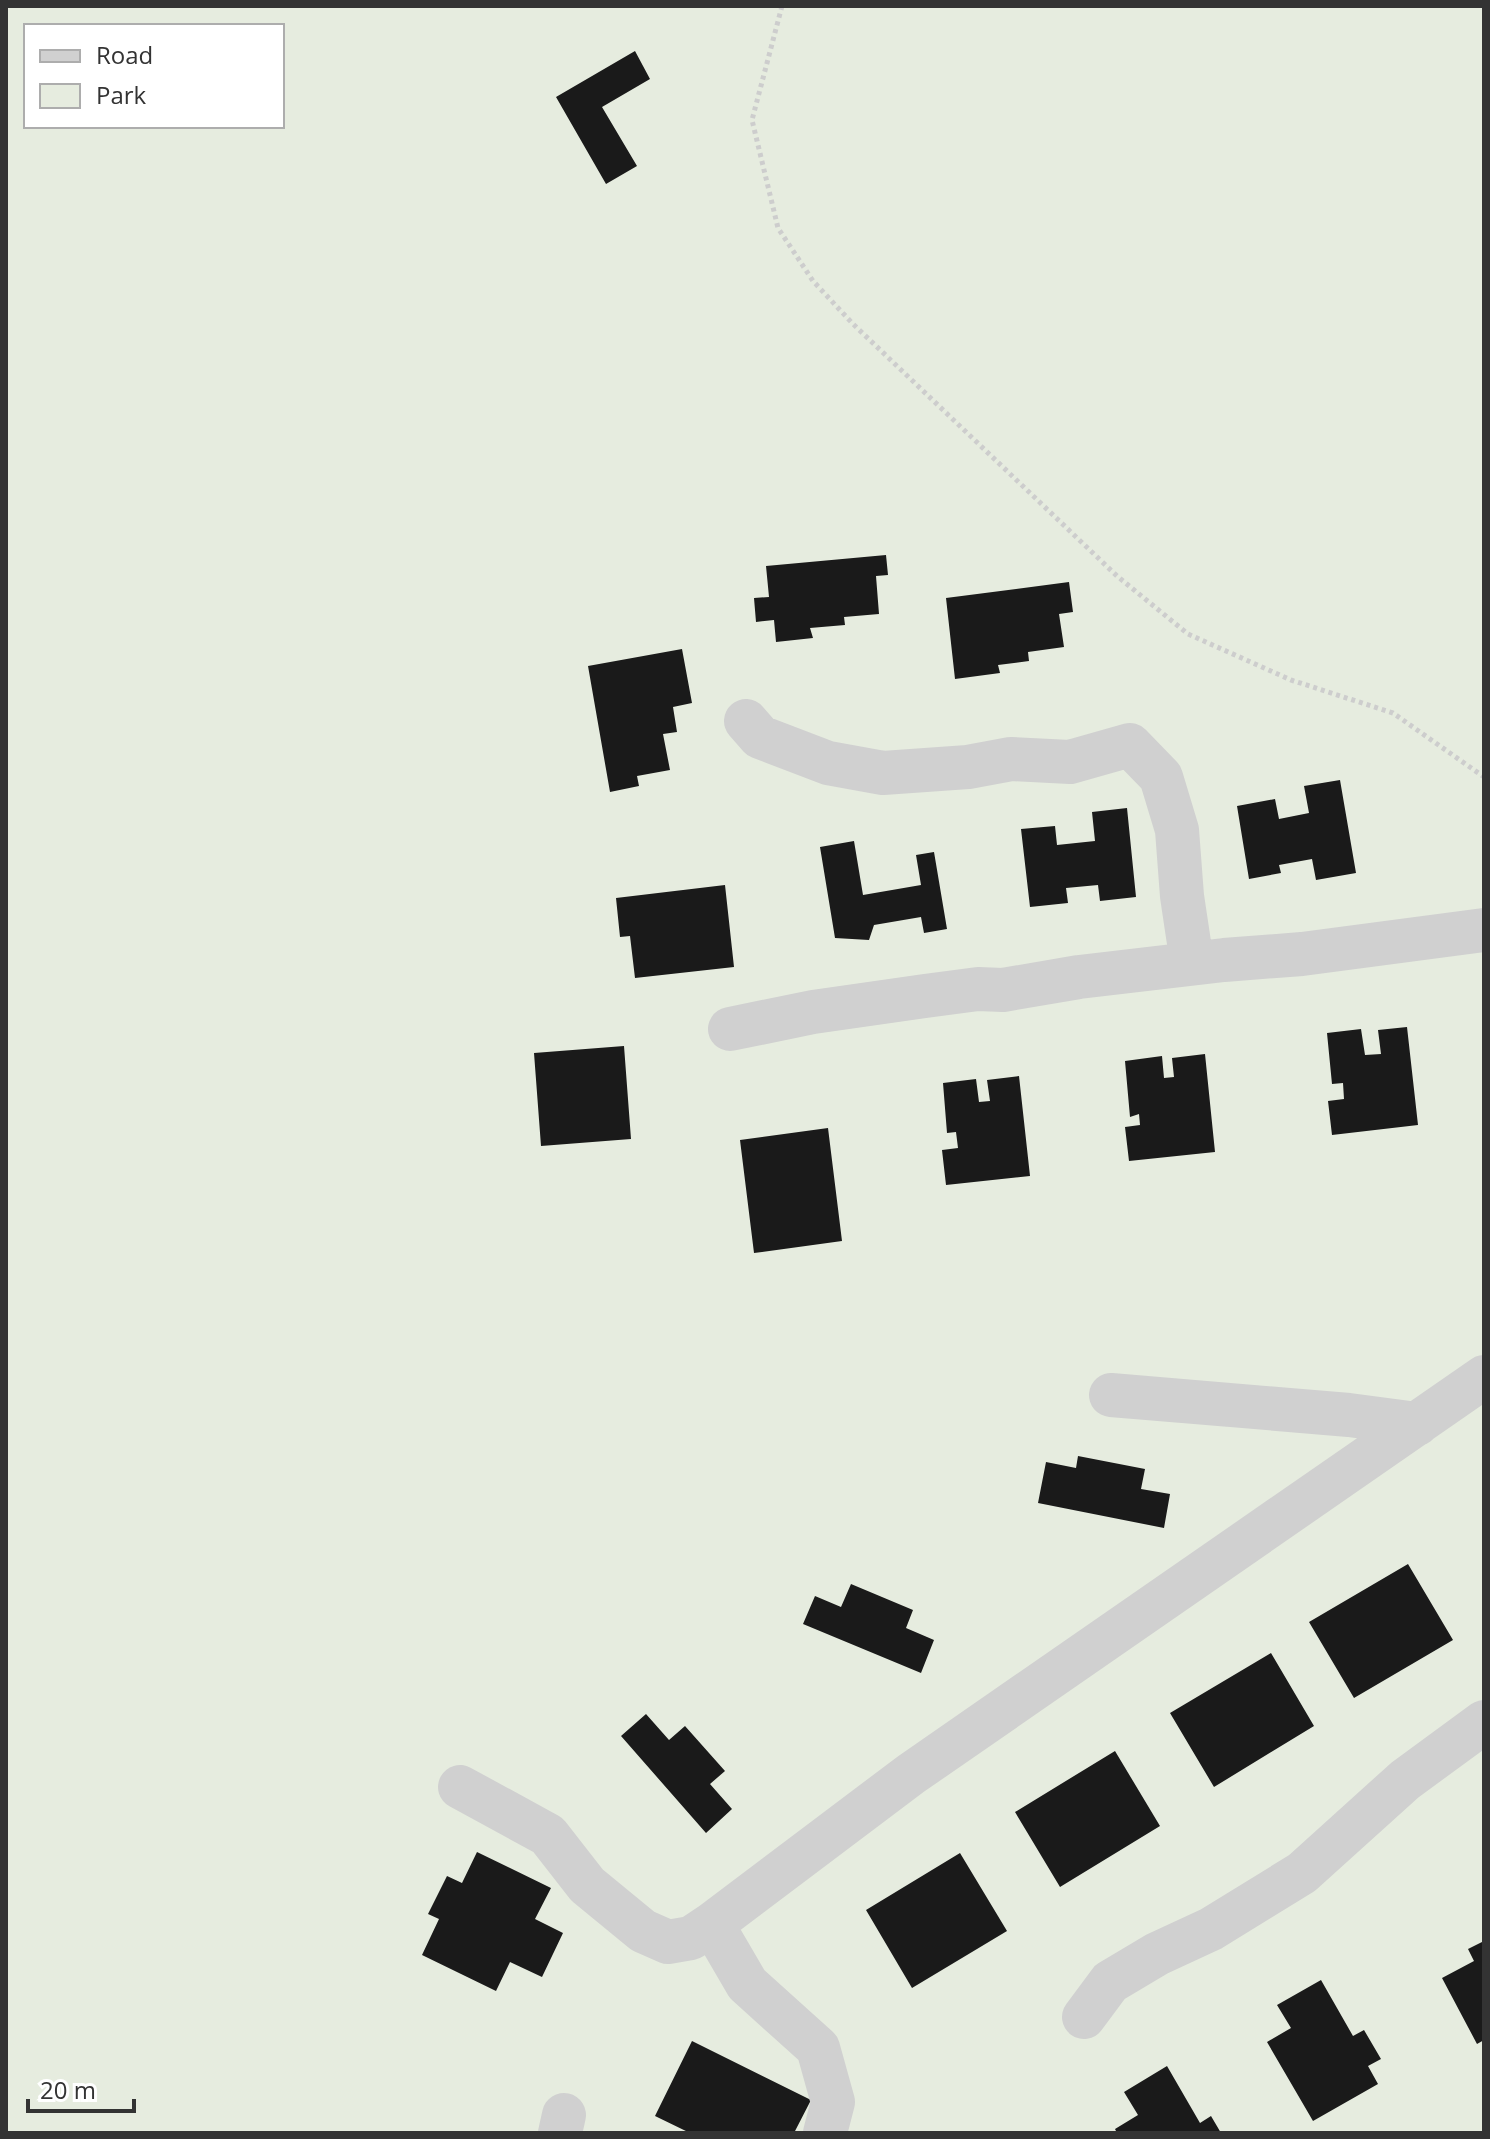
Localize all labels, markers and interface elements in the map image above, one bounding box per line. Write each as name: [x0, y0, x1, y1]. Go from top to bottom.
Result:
legend: [24, 24, 284, 128]
text: Road: [96, 38, 153, 71]
text: Park: [96, 78, 147, 111]
scale bar: [28, 2063, 134, 2113]
text: 20 m: [40, 2073, 96, 2106]

